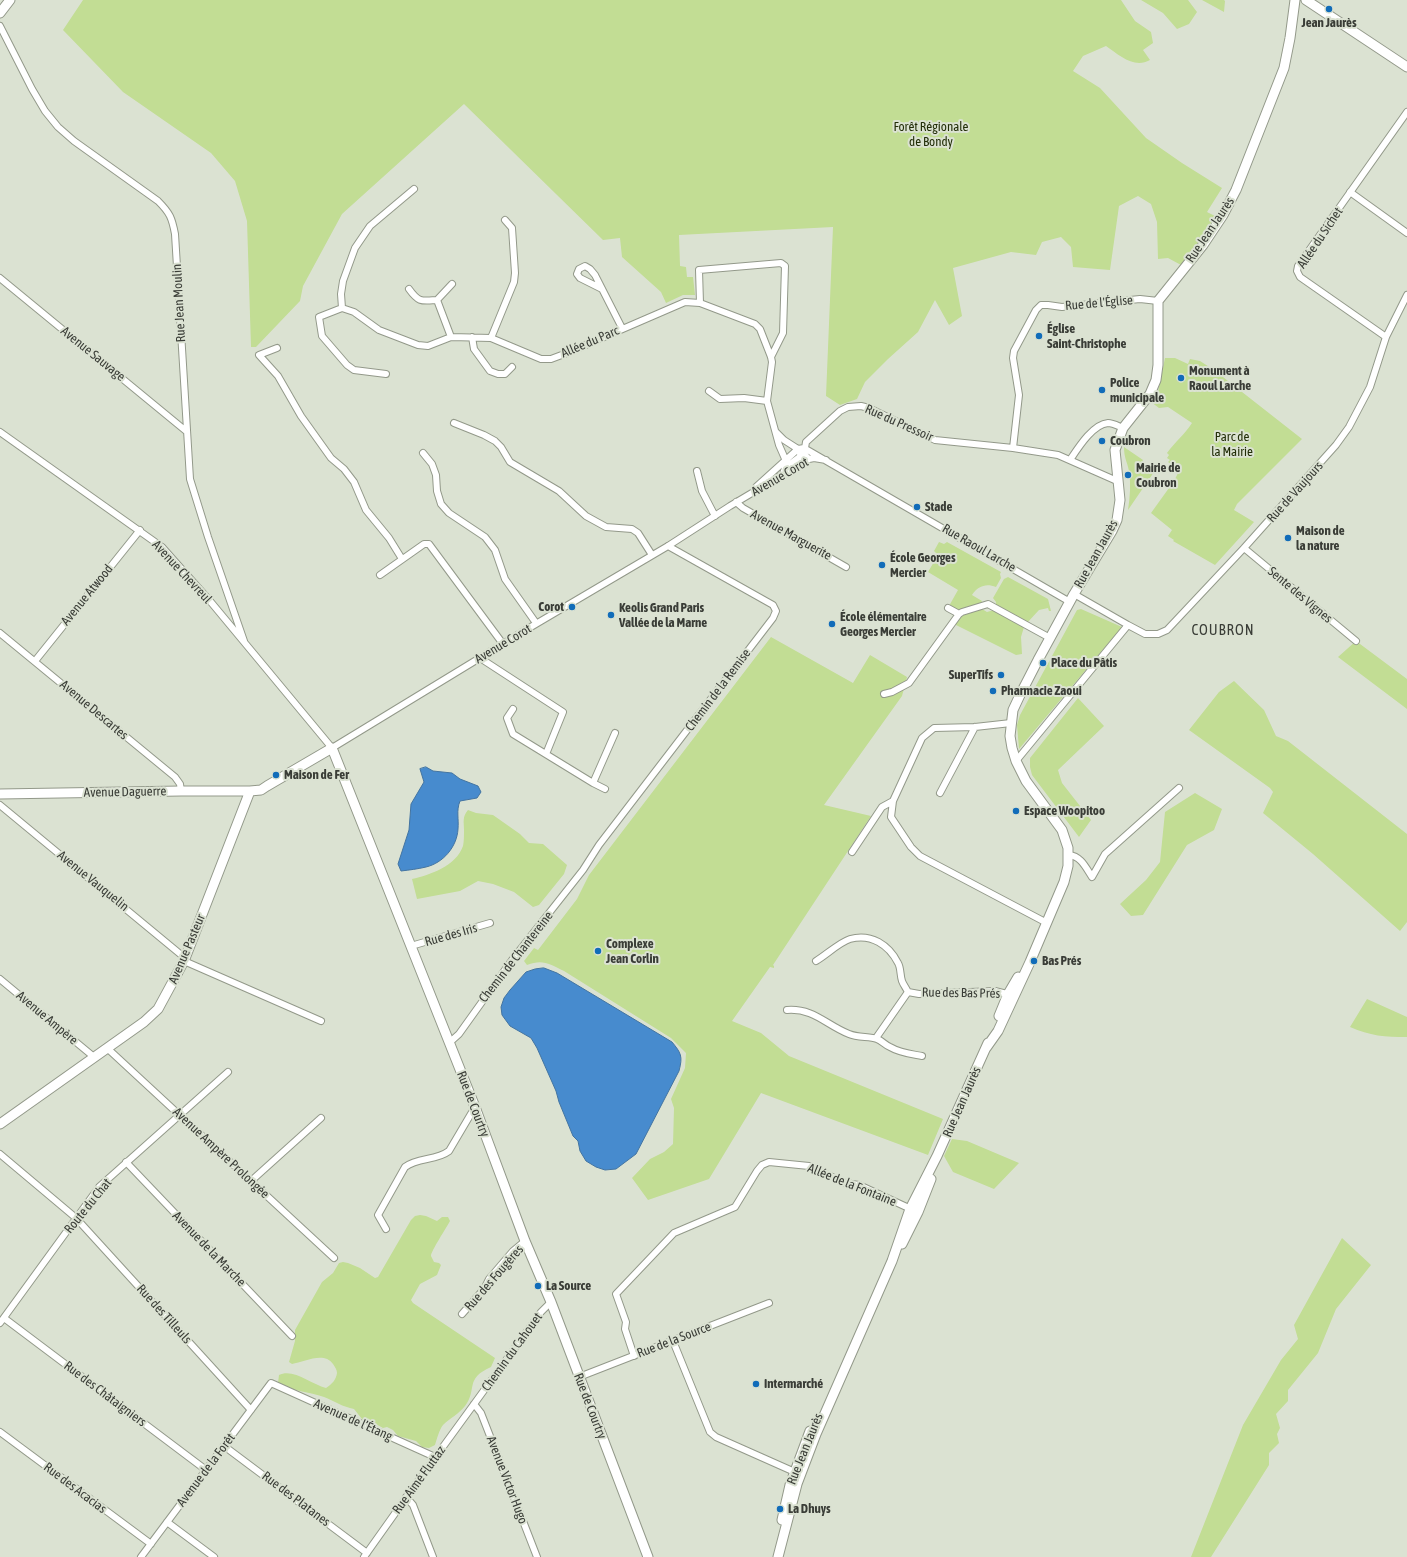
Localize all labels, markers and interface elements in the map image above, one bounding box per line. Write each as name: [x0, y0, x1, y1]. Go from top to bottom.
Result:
marker: Jean Jaurès: [1324, 4, 1334, 14]
place label: Jean Jaurès: [1301, 15, 1357, 31]
park label: Forêt Régionale de Bondy: [893, 119, 969, 150]
street label: Rue Jean Jaurès: [1182, 194, 1238, 266]
street label: Allée du Sichet: [1294, 205, 1346, 271]
street label: Rue Jean Moulin: [169, 263, 189, 343]
street label: Rue de l'Église: [1064, 292, 1134, 314]
place label: Église Saint-Christophe: [1047, 321, 1126, 352]
street label: Avenue Sauvage: [58, 323, 128, 385]
street label: Allée du Parc: [559, 323, 621, 361]
marker: Église Saint-Christophe: [1034, 331, 1044, 341]
place label: Monument à Raoul Larche: [1189, 363, 1251, 394]
marker: Monument à Raoul Larche: [1176, 373, 1186, 383]
place label: Police municipale: [1110, 375, 1164, 406]
marker: Police municipale: [1097, 385, 1107, 395]
street label: Rue du Pressoir: [863, 401, 935, 445]
park label: Parc de la Mairie: [1211, 429, 1253, 460]
place label: Coubron: [1110, 433, 1151, 449]
marker: Coubron: [1097, 436, 1107, 446]
street label: Avenue Corot: [749, 454, 811, 500]
street label: Rue de Vaujours: [1264, 458, 1326, 526]
place label: Mairie de Coubron: [1136, 460, 1180, 491]
marker: Mairie de Coubron: [1123, 470, 1133, 480]
place label: Stade: [925, 499, 952, 515]
marker: Stade: [912, 502, 922, 512]
street label: Avenue Marguerite: [748, 506, 834, 564]
street label: Rue Jean Jaurès: [1071, 517, 1121, 591]
street label: Rue Raoul Larche: [939, 521, 1019, 575]
place label: Maison de la nature: [1296, 523, 1345, 554]
marker: Maison de la nature: [1283, 533, 1293, 543]
street label: Avenue Chevreul: [149, 537, 215, 607]
place label: École Georges Mercier: [890, 550, 956, 581]
marker: École Georges Mercier: [877, 560, 887, 570]
street label: Avenue Atwood: [58, 561, 116, 629]
street label: Sente des Vignes: [1265, 564, 1335, 626]
place label: Corot: [538, 599, 564, 615]
place label: Keolis Grand Paris Vallée de la Marne: [619, 600, 707, 631]
marker: Corot: [567, 602, 577, 612]
place label: École élémentaire Georges Mercier: [840, 609, 927, 640]
marker: Keolis Grand Paris Vallée de la Marne: [606, 610, 616, 620]
marker: École élémentaire Georges Mercier: [827, 619, 837, 629]
street label: Avenue Corot: [472, 621, 534, 667]
district label: COUBRON: [1191, 621, 1255, 639]
street label: Chemin de la Remise: [682, 646, 754, 734]
place label: Place du Pâtis: [1051, 655, 1117, 671]
marker: Place du Pâtis: [1038, 658, 1048, 668]
place label: SuperTifs: [949, 667, 993, 683]
marker: SuperTifs: [996, 670, 1006, 680]
street label: Avenue Descartes: [57, 677, 131, 743]
place label: Pharmacie Zaoui: [1001, 683, 1082, 699]
marker: Pharmacie Zaoui: [988, 686, 998, 696]
place label: Maison de Fer: [284, 767, 349, 783]
marker: Maison de Fer: [271, 770, 281, 780]
street label: Avenue Daguerre: [84, 783, 166, 801]
place label: Espace Woopitoo: [1024, 803, 1105, 819]
marker: Espace Woopitoo: [1011, 806, 1021, 816]
street label: Avenue Vauquelin: [54, 848, 132, 914]
street label: Chemin de Chantereine: [476, 908, 556, 1006]
street label: Avenue Pasteur: [165, 912, 209, 986]
street label: Rue des Iris: [423, 920, 479, 950]
place label: Complexe Jean Corlin: [606, 936, 659, 967]
marker: Complexe Jean Corlin: [593, 946, 603, 956]
place label: Bas Prés: [1042, 953, 1081, 969]
marker: Bas Prés: [1029, 956, 1039, 966]
street label: Rue des Bas Prés: [922, 985, 1000, 1001]
street label: Avenue Ampère: [13, 988, 81, 1048]
street label: Rue Jean Jaurès: [940, 1064, 984, 1140]
street label: Rue de Courtry: [453, 1069, 493, 1139]
street label: Avenue Ampère Prolongée: [170, 1104, 272, 1202]
street label: Allée de la Fontaine: [805, 1160, 899, 1210]
street label: Route du Chat: [61, 1175, 115, 1237]
street label: Avenue de la Marche: [169, 1208, 249, 1290]
street label: Rue des Fougères: [461, 1242, 527, 1314]
place label: La Source: [546, 1278, 591, 1294]
street label: Rue des Tilleuls: [133, 1281, 195, 1347]
marker: La Source: [533, 1281, 543, 1291]
street label: Chemin du Cahouet: [478, 1310, 546, 1394]
street label: Rue de la Source: [635, 1319, 713, 1361]
street label: Rue des Châtaigniers: [61, 1358, 149, 1430]
street label: Rue de Courtry: [570, 1371, 610, 1441]
place label: Intermarché: [764, 1376, 823, 1392]
marker: Intermarché: [751, 1379, 761, 1389]
street label: Avenue de l’Étang: [311, 1396, 395, 1444]
street label: Rue Jean Jaurès: [784, 1411, 826, 1487]
street label: Avenue de la Forêt: [173, 1430, 239, 1510]
street label: Avenue Victor Hugo: [483, 1434, 531, 1526]
street label: Rue Aimé Fluttaz: [389, 1443, 449, 1517]
street label: Rue des Acacias: [41, 1459, 109, 1517]
street label: Rue des Platanes: [259, 1468, 333, 1530]
place label: La Dhuys: [788, 1501, 831, 1517]
marker: La Dhuys: [775, 1504, 785, 1514]

